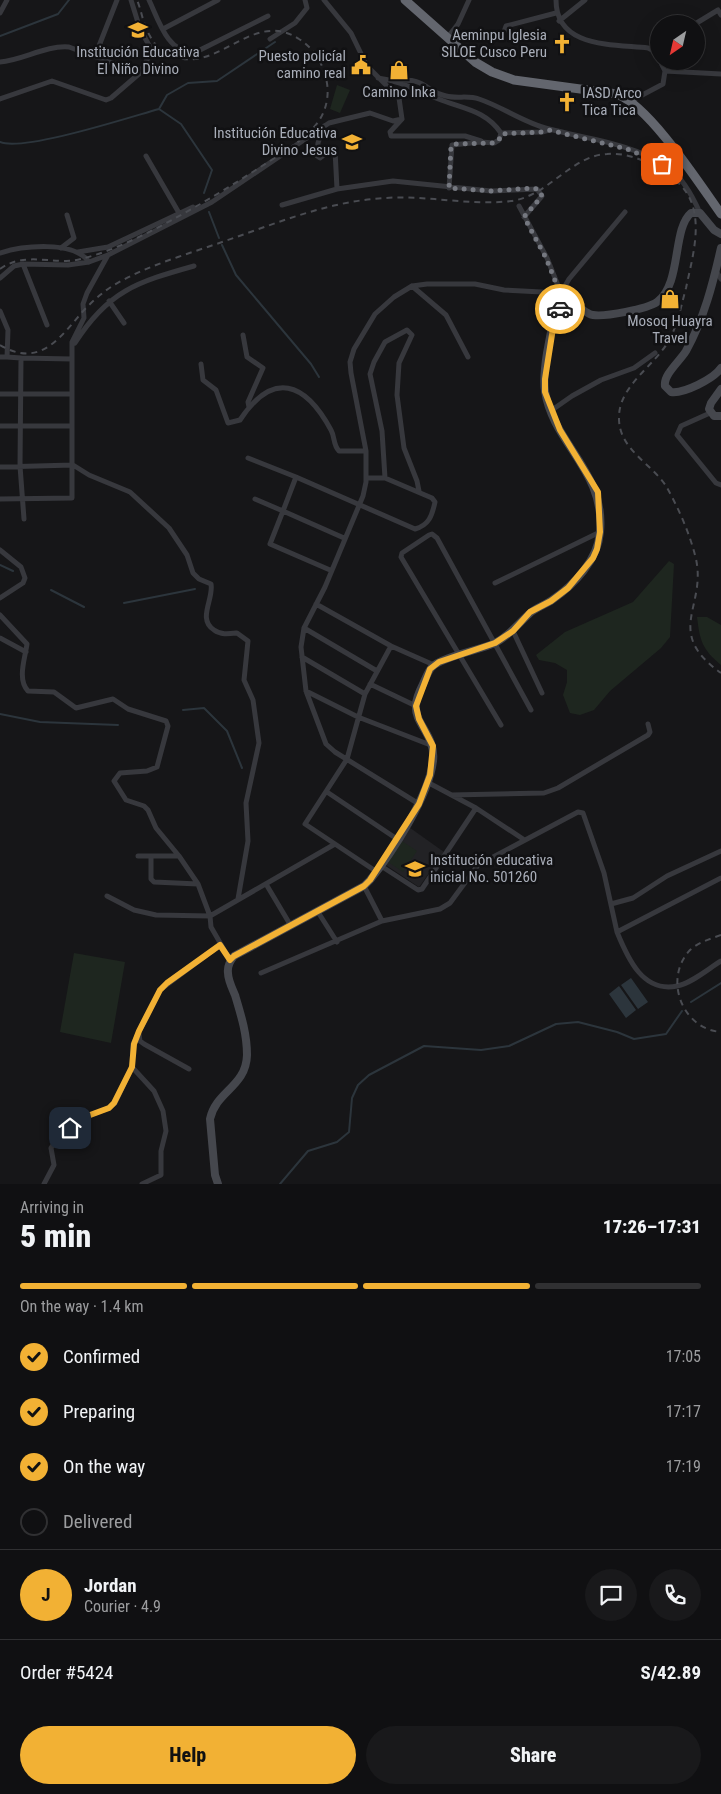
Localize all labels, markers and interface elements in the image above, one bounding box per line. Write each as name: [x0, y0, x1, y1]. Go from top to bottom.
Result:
north arrow: [650, 15, 705, 70]
map controls: [650, 15, 705, 70]
school or university icon: Institución Educativa El Niño Divino: [127, 19, 149, 41]
place label: Aeminpu Iglesia SILOE Cusco Peru: [441, 26, 547, 61]
church icon: Aeminpu Iglesia SILOE Cusco Peru: [551, 33, 573, 55]
place label: Institución Educativa El Niño Divino: [76, 43, 200, 78]
place label: Puesto policíal camino real: [258, 47, 346, 82]
public building icon: Puesto policíal camino real: [350, 54, 372, 76]
shop icon: Camino Inka: [388, 59, 410, 81]
place label: Camino Inka: [362, 83, 436, 101]
place label: IASD Arco Tica Tica: [582, 84, 642, 119]
church icon: IASD Arco Tica Tica: [556, 91, 578, 113]
place label: Institución Educativa Divino Jesus: [213, 124, 337, 159]
school or university icon: Institución Educativa Divino Jesus: [341, 131, 363, 153]
pin: [641, 143, 683, 185]
icon: bag: [648, 150, 676, 178]
courier: [535, 284, 585, 334]
shop icon: Mosoq Huayra Travel: [659, 288, 681, 310]
icon: car: [546, 295, 574, 323]
place label: Mosoq Huayra Travel: [627, 312, 713, 347]
place label: Institución educativa inicial No. 501260: [430, 851, 553, 886]
school or university icon: Institución educativa inicial No. 501260: [404, 858, 426, 880]
pin: [49, 1107, 91, 1149]
icon: home: [56, 1114, 84, 1142]
text: Arriving in: [20, 1198, 84, 1217]
text: 17:26–17:31: [603, 1215, 701, 1238]
text: 5 min: [20, 1217, 91, 1255]
text: On the way · 1.4 km: [20, 1297, 143, 1316]
icon: check: [20, 1343, 48, 1371]
text: Confirmed: [63, 1345, 140, 1368]
text: 17:05: [666, 1347, 701, 1366]
icon: check: [20, 1398, 48, 1426]
text: Preparing: [63, 1400, 135, 1423]
text: 17:17: [666, 1402, 701, 1421]
icon: check: [20, 1453, 48, 1481]
text: On the way: [63, 1455, 145, 1478]
text: 17:19: [666, 1457, 701, 1476]
text: Delivered: [63, 1510, 132, 1533]
button: chat: [585, 1569, 637, 1621]
button: phone: [649, 1569, 701, 1621]
text: Jordan: [84, 1574, 137, 1597]
text: J: [41, 1583, 51, 1606]
text: Courier · 4.9: [84, 1597, 161, 1616]
text: Order #5424: [20, 1661, 113, 1684]
text: S/42.89: [641, 1661, 701, 1684]
button: Help: [20, 1726, 356, 1784]
button: Share: [366, 1726, 701, 1784]

